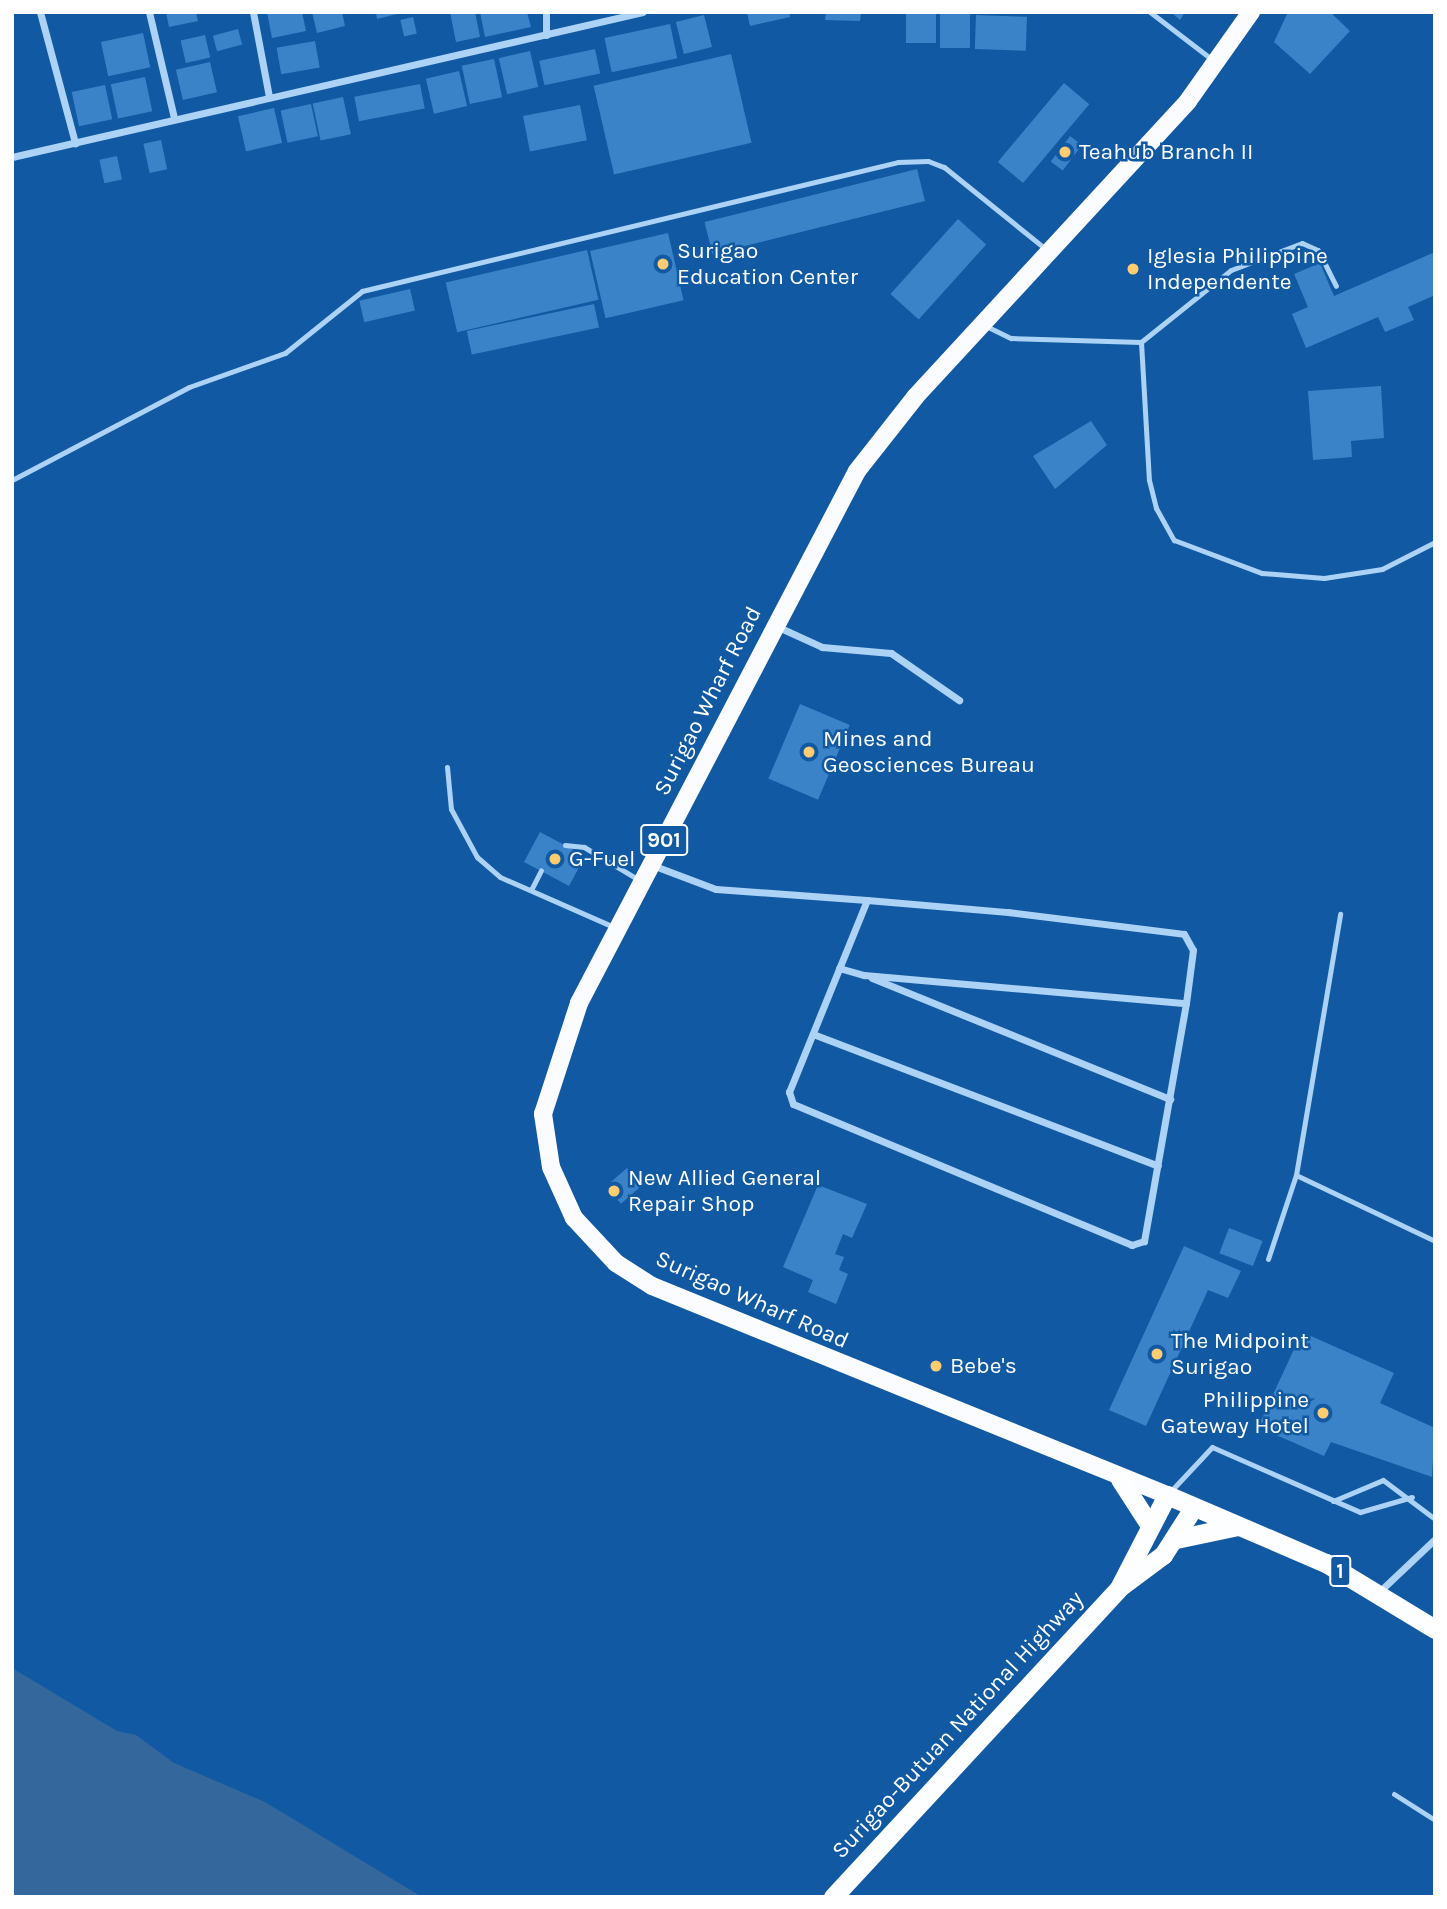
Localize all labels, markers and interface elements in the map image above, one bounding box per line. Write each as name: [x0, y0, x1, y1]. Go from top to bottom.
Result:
place label: Teahub Branch II: [1079, 138, 1253, 166]
marker: Teahub Branch II: [1057, 144, 1073, 160]
place label: Surigao Education Center: [677, 237, 858, 291]
place label: Iglesia Philippine Independente: [1147, 242, 1328, 296]
marker: Surigao Education Center: [655, 256, 671, 272]
marker: Iglesia Philippine Independente: [1125, 261, 1141, 277]
street label: Surigao Wharf Road: [648, 602, 768, 800]
place label: Mines and Geosciences Bureau: [823, 725, 1035, 779]
marker: Mines and Geosciences Bureau: [801, 744, 817, 760]
road number: 901: [640, 822, 688, 858]
place label: G-Fuel: [569, 845, 635, 873]
marker: G-Fuel: [547, 851, 563, 867]
place label: New Allied General Repair Shop: [628, 1164, 821, 1218]
marker: New Allied General Repair Shop: [606, 1183, 622, 1199]
street label: Surigao Wharf Road: [651, 1245, 853, 1355]
place label: The Midpoint Surigao: [1171, 1327, 1309, 1381]
marker: The Midpoint Surigao: [1149, 1346, 1165, 1362]
place label: Bebe's: [950, 1352, 1017, 1380]
marker: Bebe's: [928, 1358, 944, 1374]
place label: Philippine Gateway Hotel: [1161, 1386, 1309, 1440]
marker: Philippine Gateway Hotel: [1315, 1405, 1331, 1421]
road number: 1: [1328, 1554, 1352, 1588]
street label: Surigao-Butuan National Highway: [826, 1585, 1090, 1865]

